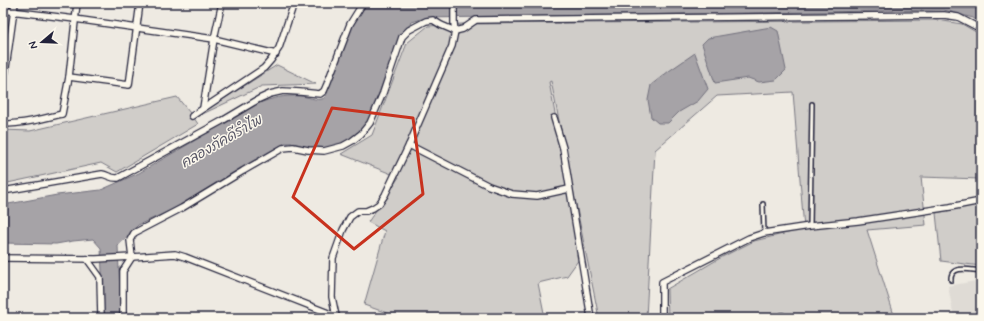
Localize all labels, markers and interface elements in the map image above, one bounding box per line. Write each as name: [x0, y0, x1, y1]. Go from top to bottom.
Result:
north arrow: [22, 22, 62, 62]
text: N: [26, 39, 41, 51]
water label: คลองภัคดีรำไพ: [177, 110, 267, 172]

